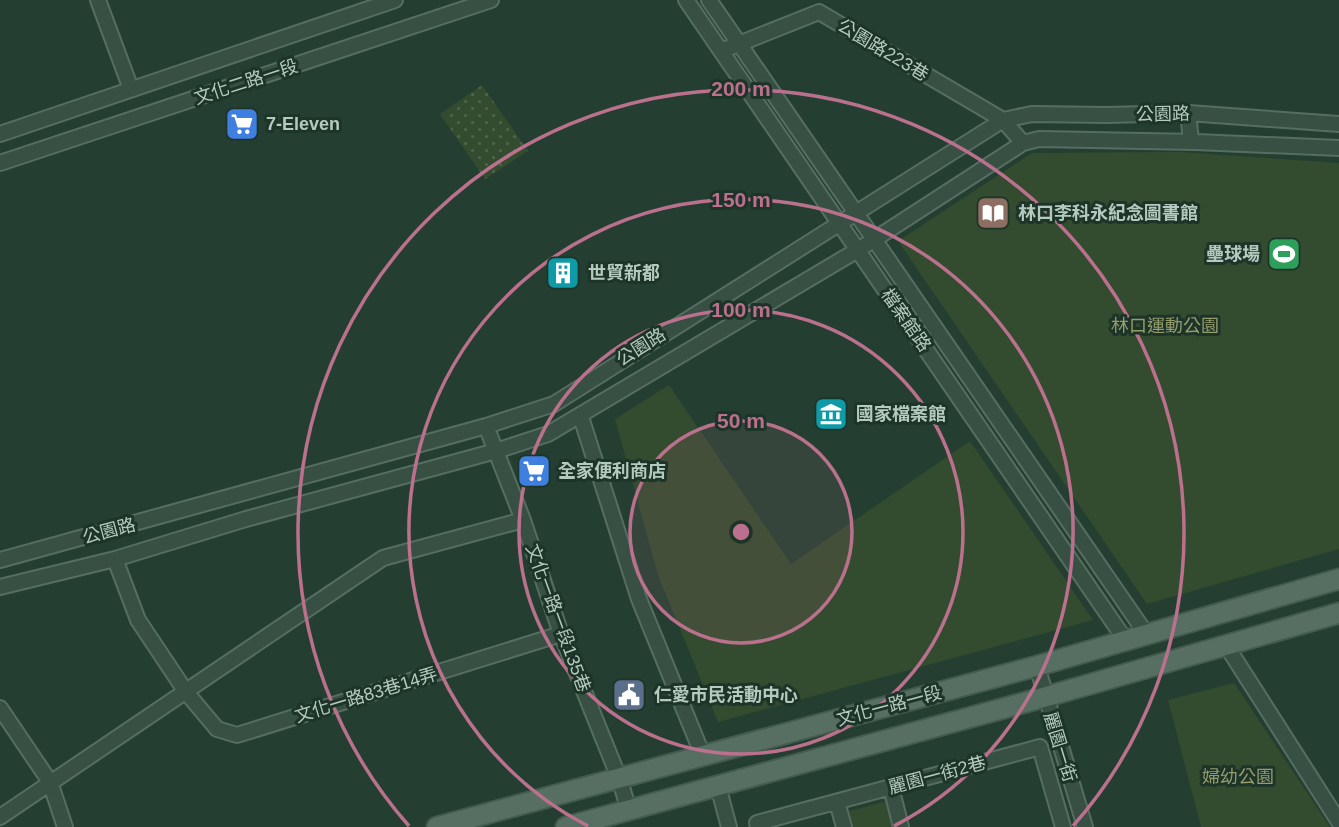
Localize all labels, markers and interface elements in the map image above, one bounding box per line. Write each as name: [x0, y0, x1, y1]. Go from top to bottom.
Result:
street label: 公園路223巷: [834, 15, 932, 85]
street label: 文化二路一段: [192, 56, 300, 108]
text: 200 m: [711, 77, 771, 100]
street label: 公園路: [1136, 104, 1190, 124]
supermarket icon: 7-Eleven: [223, 105, 261, 143]
place label: 7-Eleven: [266, 114, 340, 134]
text: 150 m: [711, 188, 771, 211]
library icon: 林口李科永紀念圖書館: [974, 194, 1012, 232]
place label: 林口李科永紀念圖書館: [1018, 202, 1198, 223]
sports icon: 壘球場: [1265, 235, 1303, 273]
place label: 壘球場: [1206, 244, 1260, 264]
building icon: 世貿新都: [544, 254, 582, 292]
place label: 世貿新都: [588, 263, 660, 283]
street label: 檔案館路: [877, 285, 935, 355]
text: 100 m: [711, 298, 771, 321]
park label: 林口運動公園: [1111, 316, 1219, 336]
street label: 公園路: [613, 324, 669, 370]
museum icon: 國家檔案館: [812, 395, 850, 433]
place label: 國家檔案館: [856, 404, 946, 424]
text: 50 m: [717, 409, 765, 432]
supermarket icon: 全家便利商店: [515, 452, 553, 490]
place label: 全家便利商店: [558, 461, 666, 481]
street label: 公園路: [80, 514, 138, 548]
centre of rings: [729, 520, 753, 544]
street label: 文化一路一段135巷: [522, 541, 594, 695]
street label: 文化一路83巷14弄: [292, 664, 440, 726]
public building icon: 仁愛市民活動中心: [610, 676, 648, 714]
street label: 文化一路一段: [834, 682, 944, 730]
place label: 仁愛市民活動中心: [654, 685, 798, 705]
street label: 麗園一街: [1040, 710, 1080, 784]
street label: 麗園一街2巷: [886, 752, 988, 798]
park label: 婦幼公園: [1202, 767, 1274, 787]

